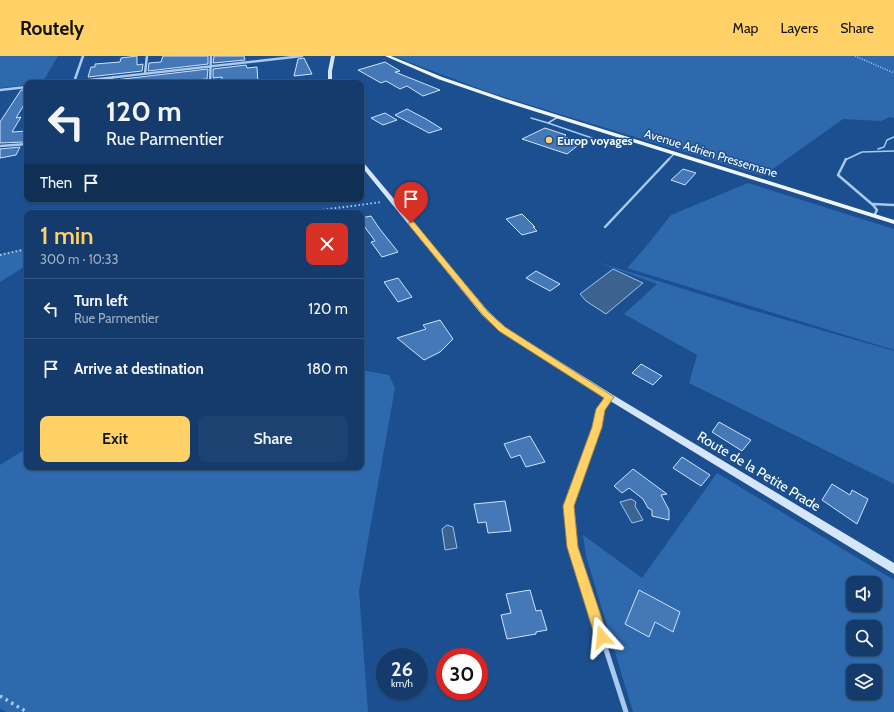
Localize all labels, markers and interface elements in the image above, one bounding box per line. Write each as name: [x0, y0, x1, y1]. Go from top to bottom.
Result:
text: Routely: [20, 17, 84, 40]
text: Map: [733, 19, 758, 37]
text: Layers: [780, 19, 818, 37]
text: Share: [840, 19, 874, 37]
text: 120 m: [106, 94, 182, 128]
icon: left: [40, 96, 92, 148]
street label: Avenue Adrien Pressemane: [643, 126, 779, 180]
text: Rue Parmentier: [106, 128, 223, 150]
place label: Europ voyages: [557, 133, 633, 148]
marker: Europ voyages: [544, 135, 554, 145]
icon: arrive: [80, 172, 102, 194]
text: Then: [40, 174, 72, 192]
pin: [394, 182, 428, 223]
icon: arrive: [400, 188, 422, 210]
text: 1 min: [40, 221, 94, 250]
button: close: [306, 223, 348, 265]
text: 300 m · 10:33: [40, 251, 119, 267]
text: Turn left: [74, 292, 128, 310]
icon: left: [40, 298, 62, 320]
text: 120 m: [308, 300, 348, 318]
text: Rue Parmentier: [74, 310, 159, 326]
icon: arrive: [40, 358, 62, 380]
text: Arrive at destination: [74, 360, 204, 378]
text: 180 m: [307, 360, 348, 378]
button: Exit: [40, 416, 190, 462]
button: Share: [198, 416, 348, 462]
street label: Route de la Petite Prade: [694, 427, 824, 515]
map controls: [846, 576, 882, 700]
button: sound: [846, 576, 882, 612]
position arrow: [581, 616, 623, 658]
button: search: [846, 620, 882, 656]
speed limit sign: 30: [436, 648, 488, 700]
text: 26: [391, 657, 413, 681]
button: layers: [846, 664, 882, 700]
text: km/h: [391, 677, 413, 690]

